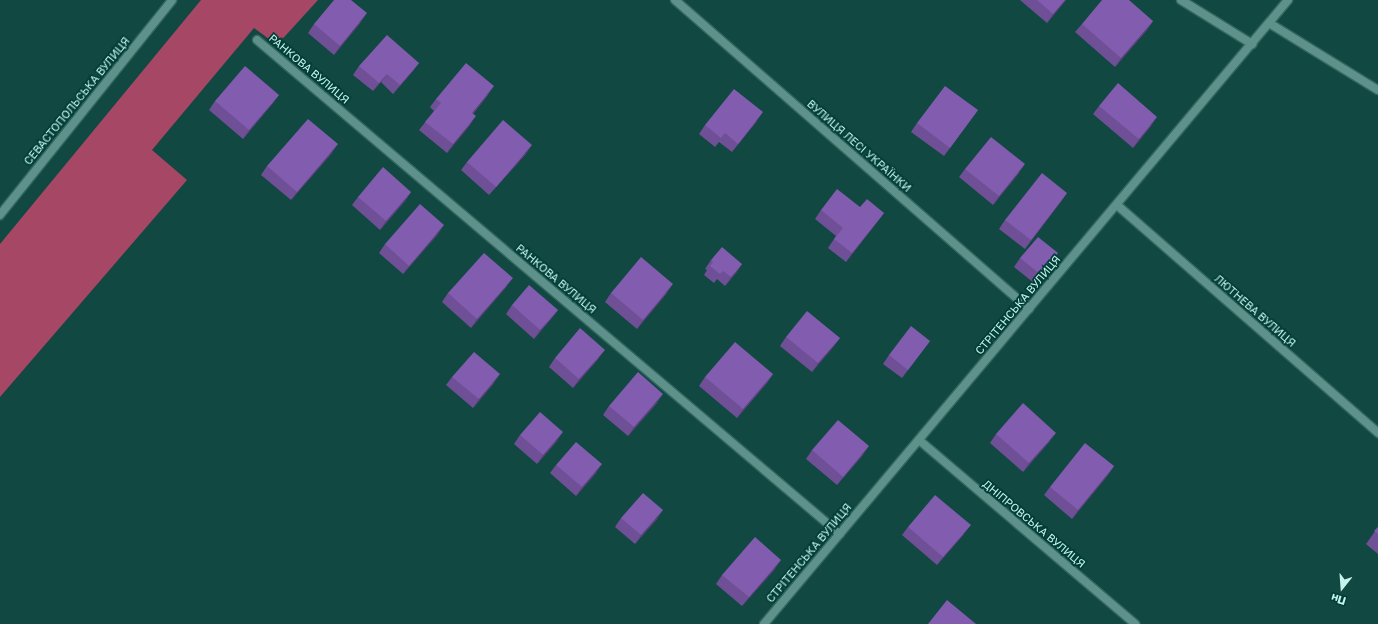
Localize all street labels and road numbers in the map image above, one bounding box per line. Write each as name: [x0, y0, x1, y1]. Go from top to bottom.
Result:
street label: РАНКОВА ВУЛИЦЯ: [266, 32, 352, 106]
street label: СЕВАСТОПОЛЬСЬКА ВУЛИЦЯ: [21, 34, 133, 168]
street label: ВУЛИЦЯ ЛЕСІ УКРАЇНКИ: [804, 97, 914, 195]
street label: РАНКОВА ВУЛИЦЯ: [513, 242, 599, 316]
street label: СТРІТЕНСЬКА ВУЛИЦЯ: [973, 253, 1063, 357]
street label: ЛЮТНЕВА ВУЛИЦЯ: [1212, 272, 1298, 350]
street label: ДНІПРОВСЬКА ВУЛИЦЯ: [980, 477, 1088, 571]
street label: СТРІТЕНСЬКА ВУЛИЦЯ: [764, 501, 854, 605]

